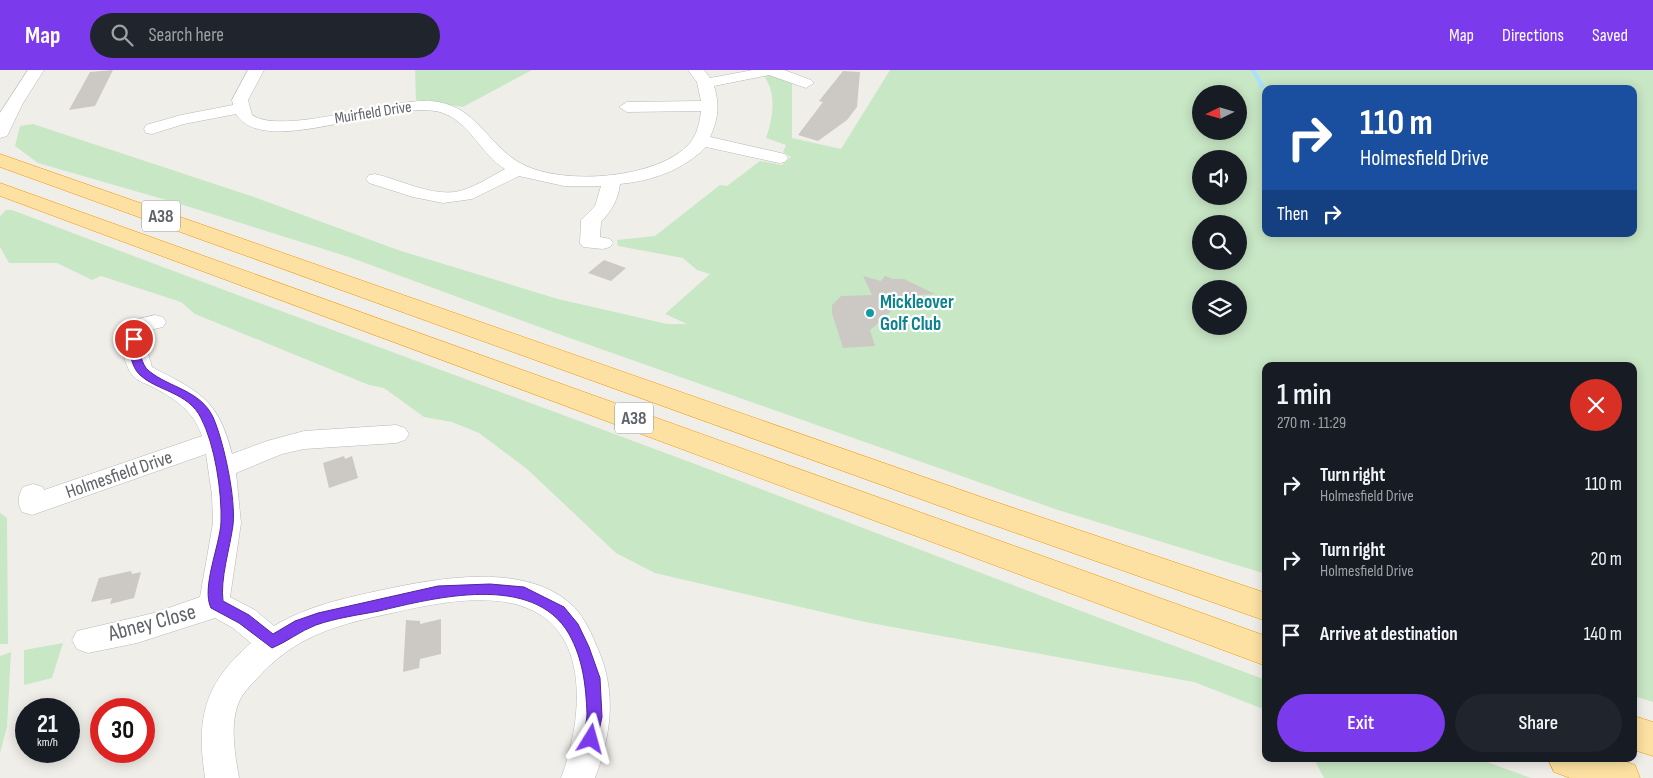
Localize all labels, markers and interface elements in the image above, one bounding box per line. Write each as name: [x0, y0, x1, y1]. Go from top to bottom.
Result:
search box: [90, 13, 440, 58]
text: Map: [25, 21, 60, 50]
icon: search: [108, 21, 136, 49]
text: Search here: [148, 24, 224, 47]
text: Map: [1449, 25, 1474, 46]
text: Directions: [1502, 25, 1564, 46]
text: Saved: [1592, 25, 1628, 46]
north arrow: [1192, 85, 1248, 140]
map controls: [1192, 85, 1247, 335]
street label: Muirfield Drive: [333, 98, 413, 128]
text: 110 m: [1360, 102, 1433, 145]
icon: right: [1277, 105, 1342, 170]
text: Holmesfield Drive: [1360, 145, 1489, 172]
button: sound: [1192, 150, 1247, 205]
road number: A38: [142, 200, 180, 232]
icon: right: [1318, 200, 1346, 228]
text: Then: [1277, 203, 1308, 226]
button: search: [1192, 215, 1247, 270]
button: layers: [1192, 280, 1247, 335]
place label: Mickleover Golf Club: [880, 291, 954, 336]
marker: Mickleover Golf Club: [864, 307, 876, 319]
pin: [113, 318, 155, 360]
icon: arrive: [120, 325, 148, 353]
text: 1 min: [1277, 377, 1332, 413]
button: close: [1570, 379, 1622, 431]
road number: A38: [615, 402, 653, 433]
text: 270 m · 11:29: [1277, 414, 1346, 433]
street label: Holmesfield Drive: [63, 446, 175, 504]
text: Turn right: [1320, 464, 1385, 487]
icon: right: [1277, 471, 1305, 499]
text: 110 m: [1585, 473, 1622, 496]
text: Holmesfield Drive: [1320, 487, 1414, 506]
text: Turn right: [1320, 539, 1385, 562]
icon: right: [1277, 546, 1305, 574]
text: 20 m: [1590, 548, 1622, 571]
text: Holmesfield Drive: [1320, 562, 1414, 581]
street label: Abney Close: [104, 598, 199, 648]
icon: arrive: [1277, 621, 1305, 649]
text: Arrive at destination: [1320, 623, 1458, 646]
text: 140 m: [1584, 623, 1622, 646]
button: Exit: [1277, 694, 1445, 752]
button: Share: [1455, 694, 1622, 752]
speed limit sign: 30: [90, 698, 155, 763]
text: 21: [37, 709, 58, 740]
position arrow: [564, 712, 616, 764]
text: km/h: [37, 735, 58, 750]

